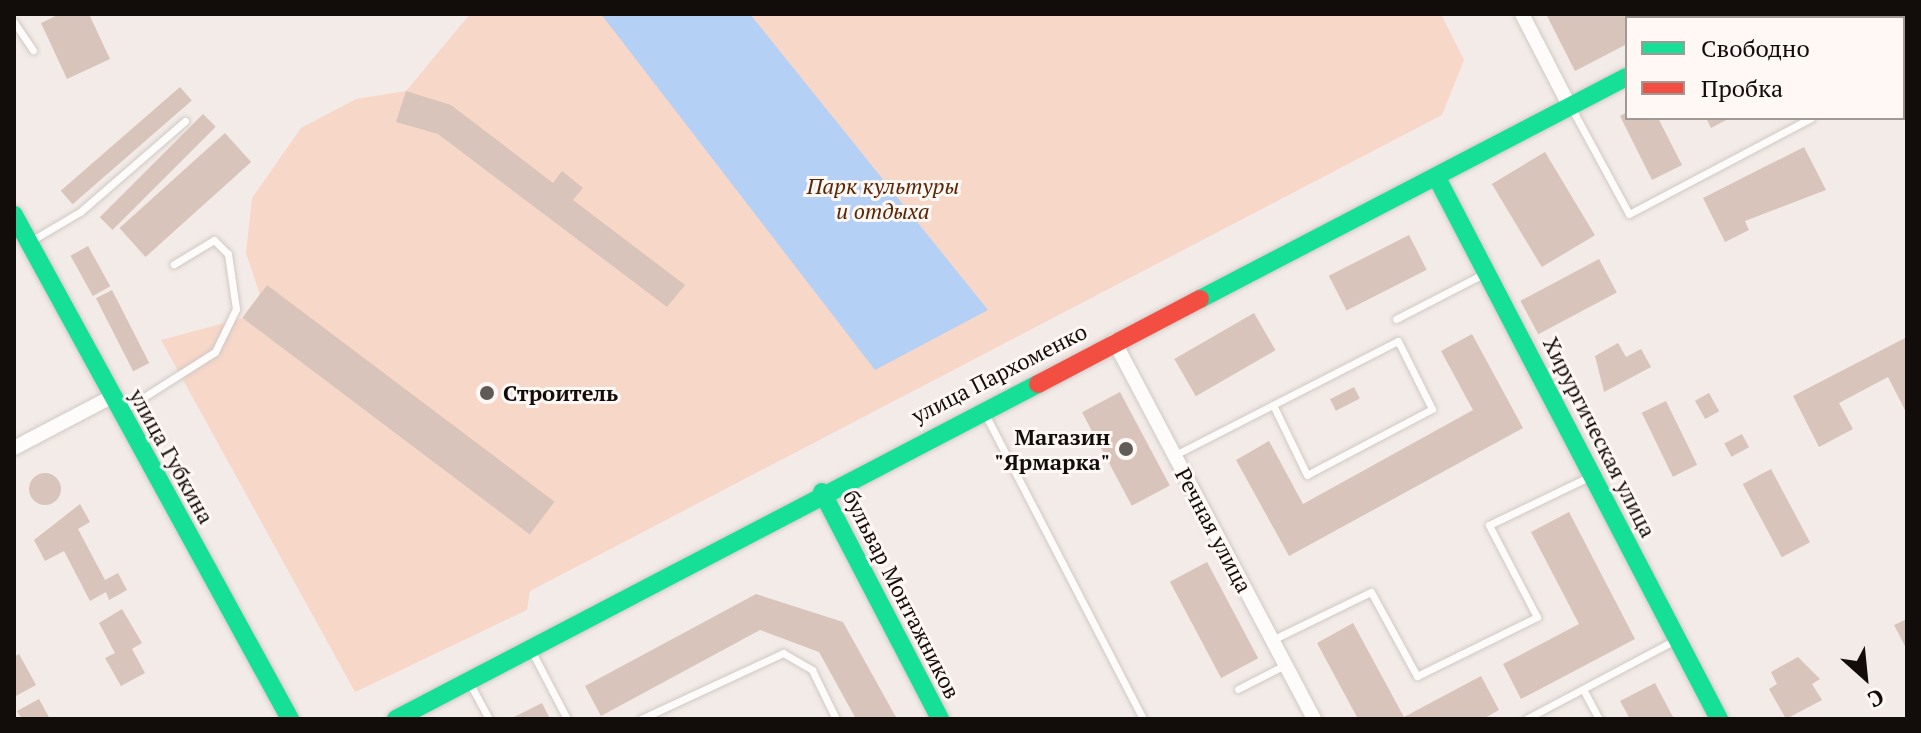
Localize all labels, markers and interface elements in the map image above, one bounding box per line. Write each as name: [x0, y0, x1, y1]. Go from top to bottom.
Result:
legend: [1625, 16, 1905, 120]
text: Свободно: [1701, 32, 1810, 64]
text: Пробка: [1701, 72, 1783, 104]
park label: Парк культуры и отдыха: [807, 172, 959, 224]
street label: улица Пархоменко: [907, 317, 1091, 429]
street label: Хирургическая улица: [1538, 332, 1662, 542]
place label: Строитель: [503, 380, 618, 406]
street label: улица Губкина: [124, 384, 220, 528]
marker: Строитель: [478, 384, 496, 402]
place label: Магазин "Ярмарка": [995, 423, 1110, 474]
marker: Магазин "Ярмарка": [1117, 440, 1135, 458]
street label: Речная улица: [1170, 463, 1258, 597]
street label: бульвар Монтажников: [838, 485, 966, 703]
north arrow: [1825, 637, 1905, 717]
text: С: [1863, 683, 1889, 715]

